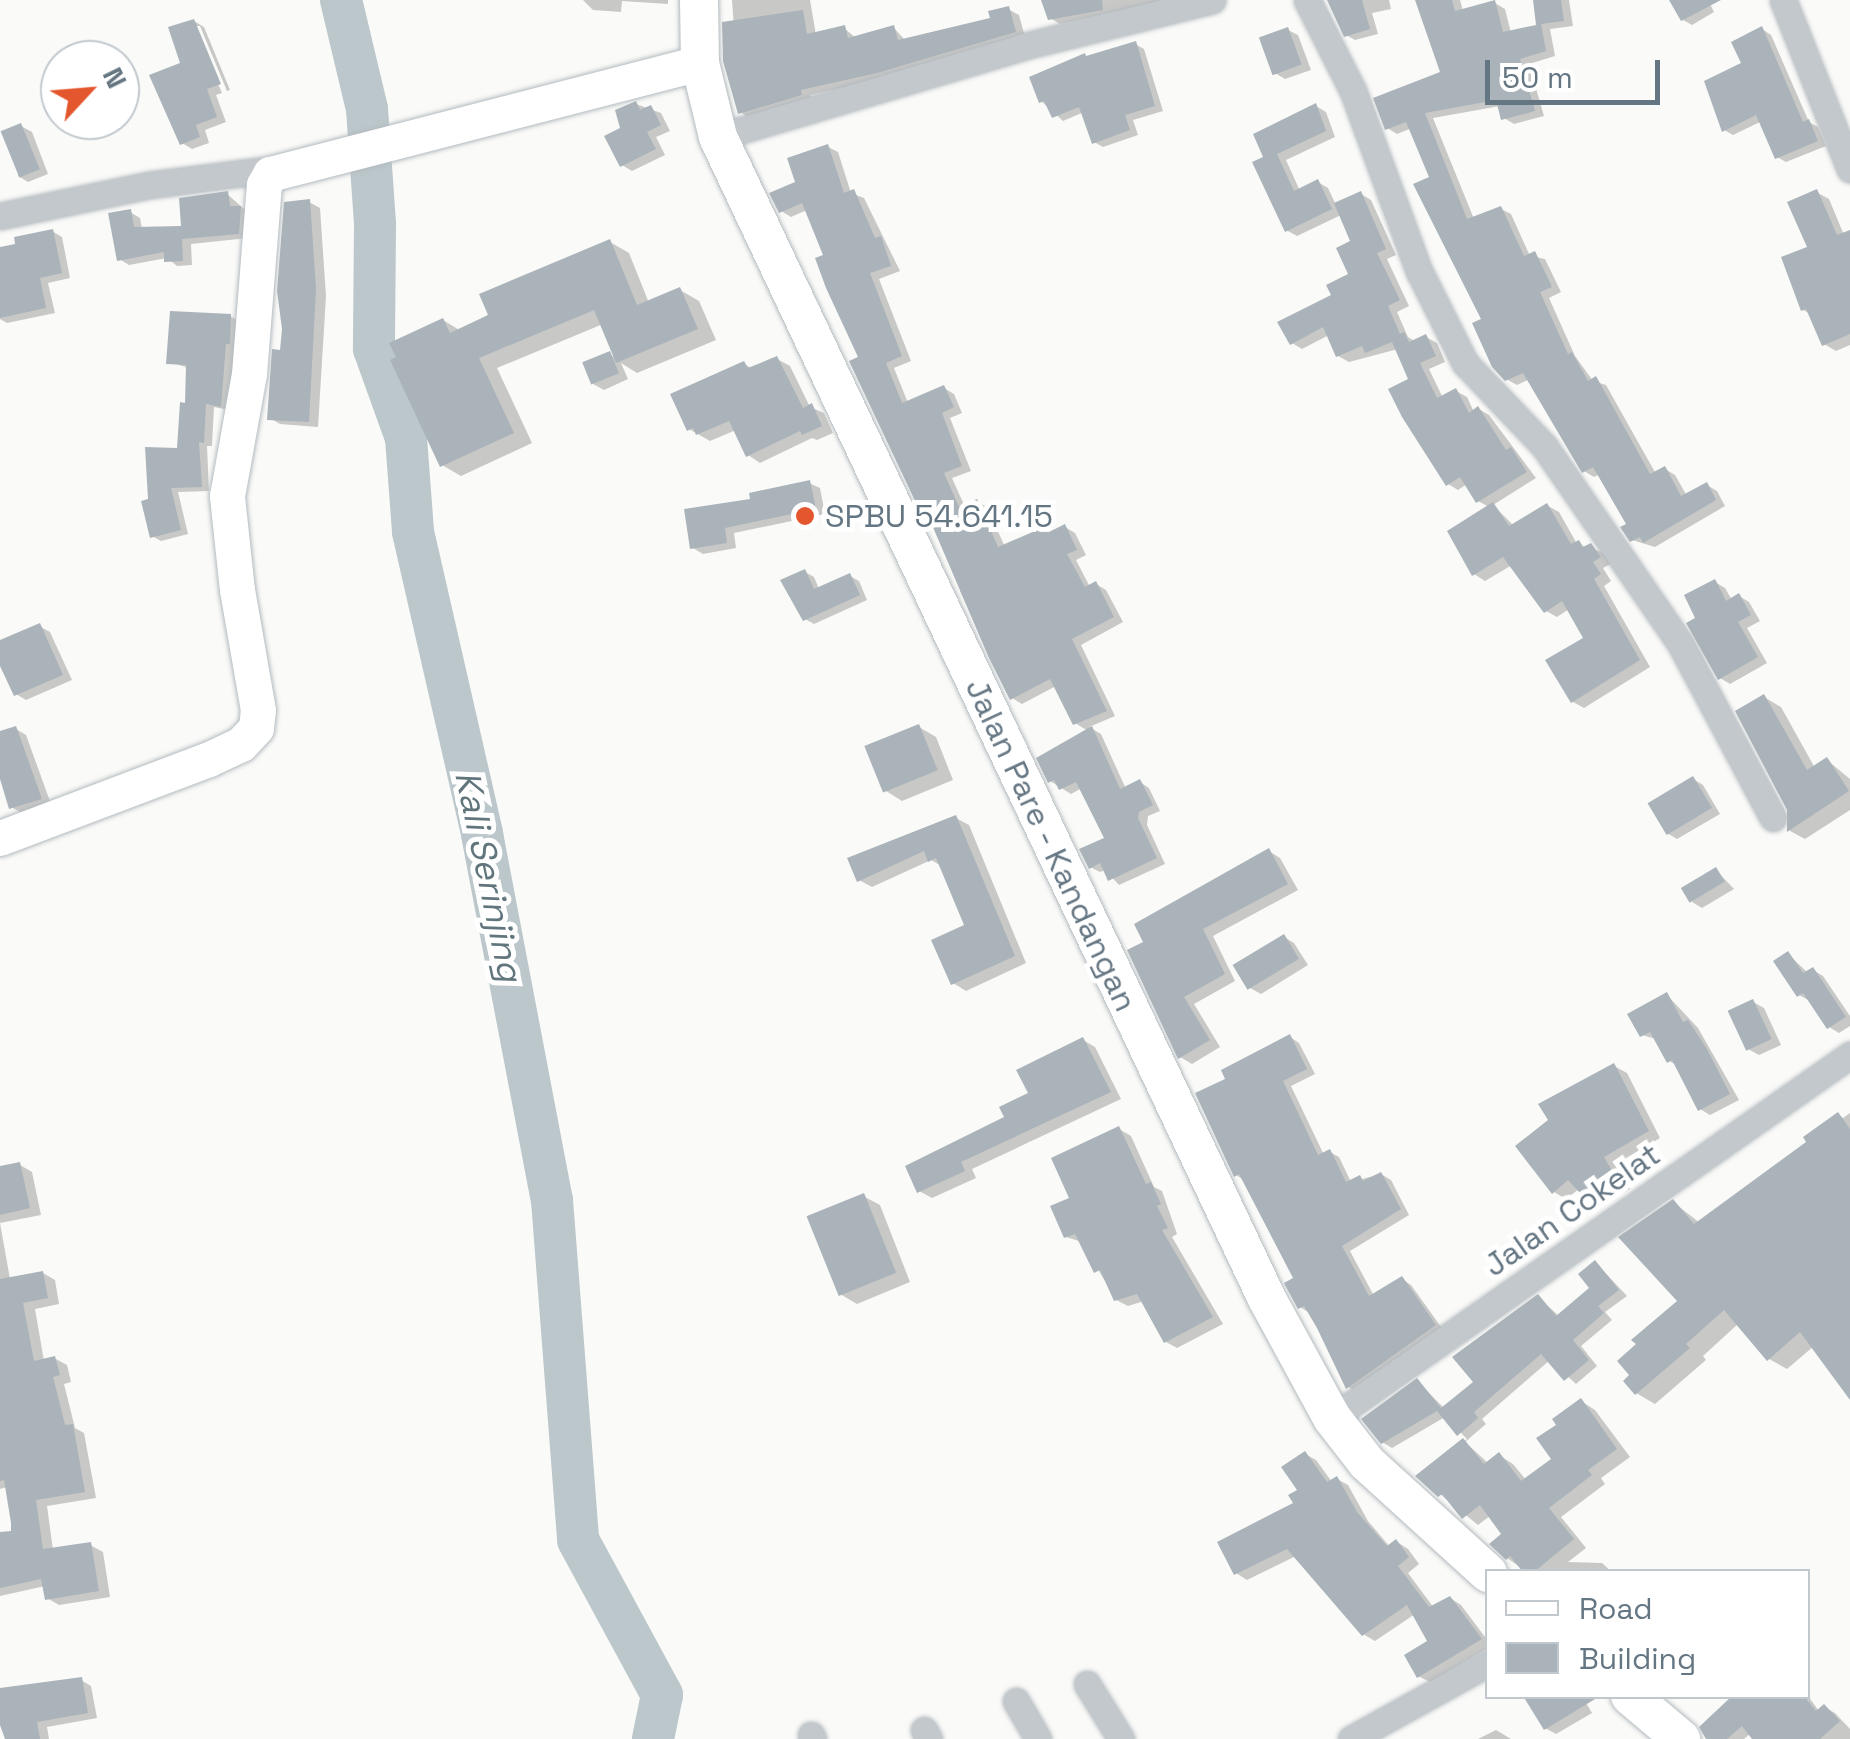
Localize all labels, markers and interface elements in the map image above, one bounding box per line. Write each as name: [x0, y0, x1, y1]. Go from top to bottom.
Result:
north arrow: [40, 40, 140, 140]
scale bar: [1490, 40, 1665, 102]
text: 50 m: [1502, 58, 1573, 97]
text: N: [95, 61, 135, 94]
place label: SPBU 54.641.15: [825, 497, 1053, 535]
marker: SPBU 54.641.15: [794, 505, 816, 527]
street label: Jalan Pare - Kandangan: [957, 672, 1145, 1018]
water label: Kali Serinjing: [446, 767, 532, 985]
street label: Jalan Cokelat: [1477, 1135, 1667, 1285]
legend: [1485, 1569, 1810, 1699]
text: Road: [1579, 1589, 1653, 1628]
text: Building: [1579, 1639, 1696, 1678]

